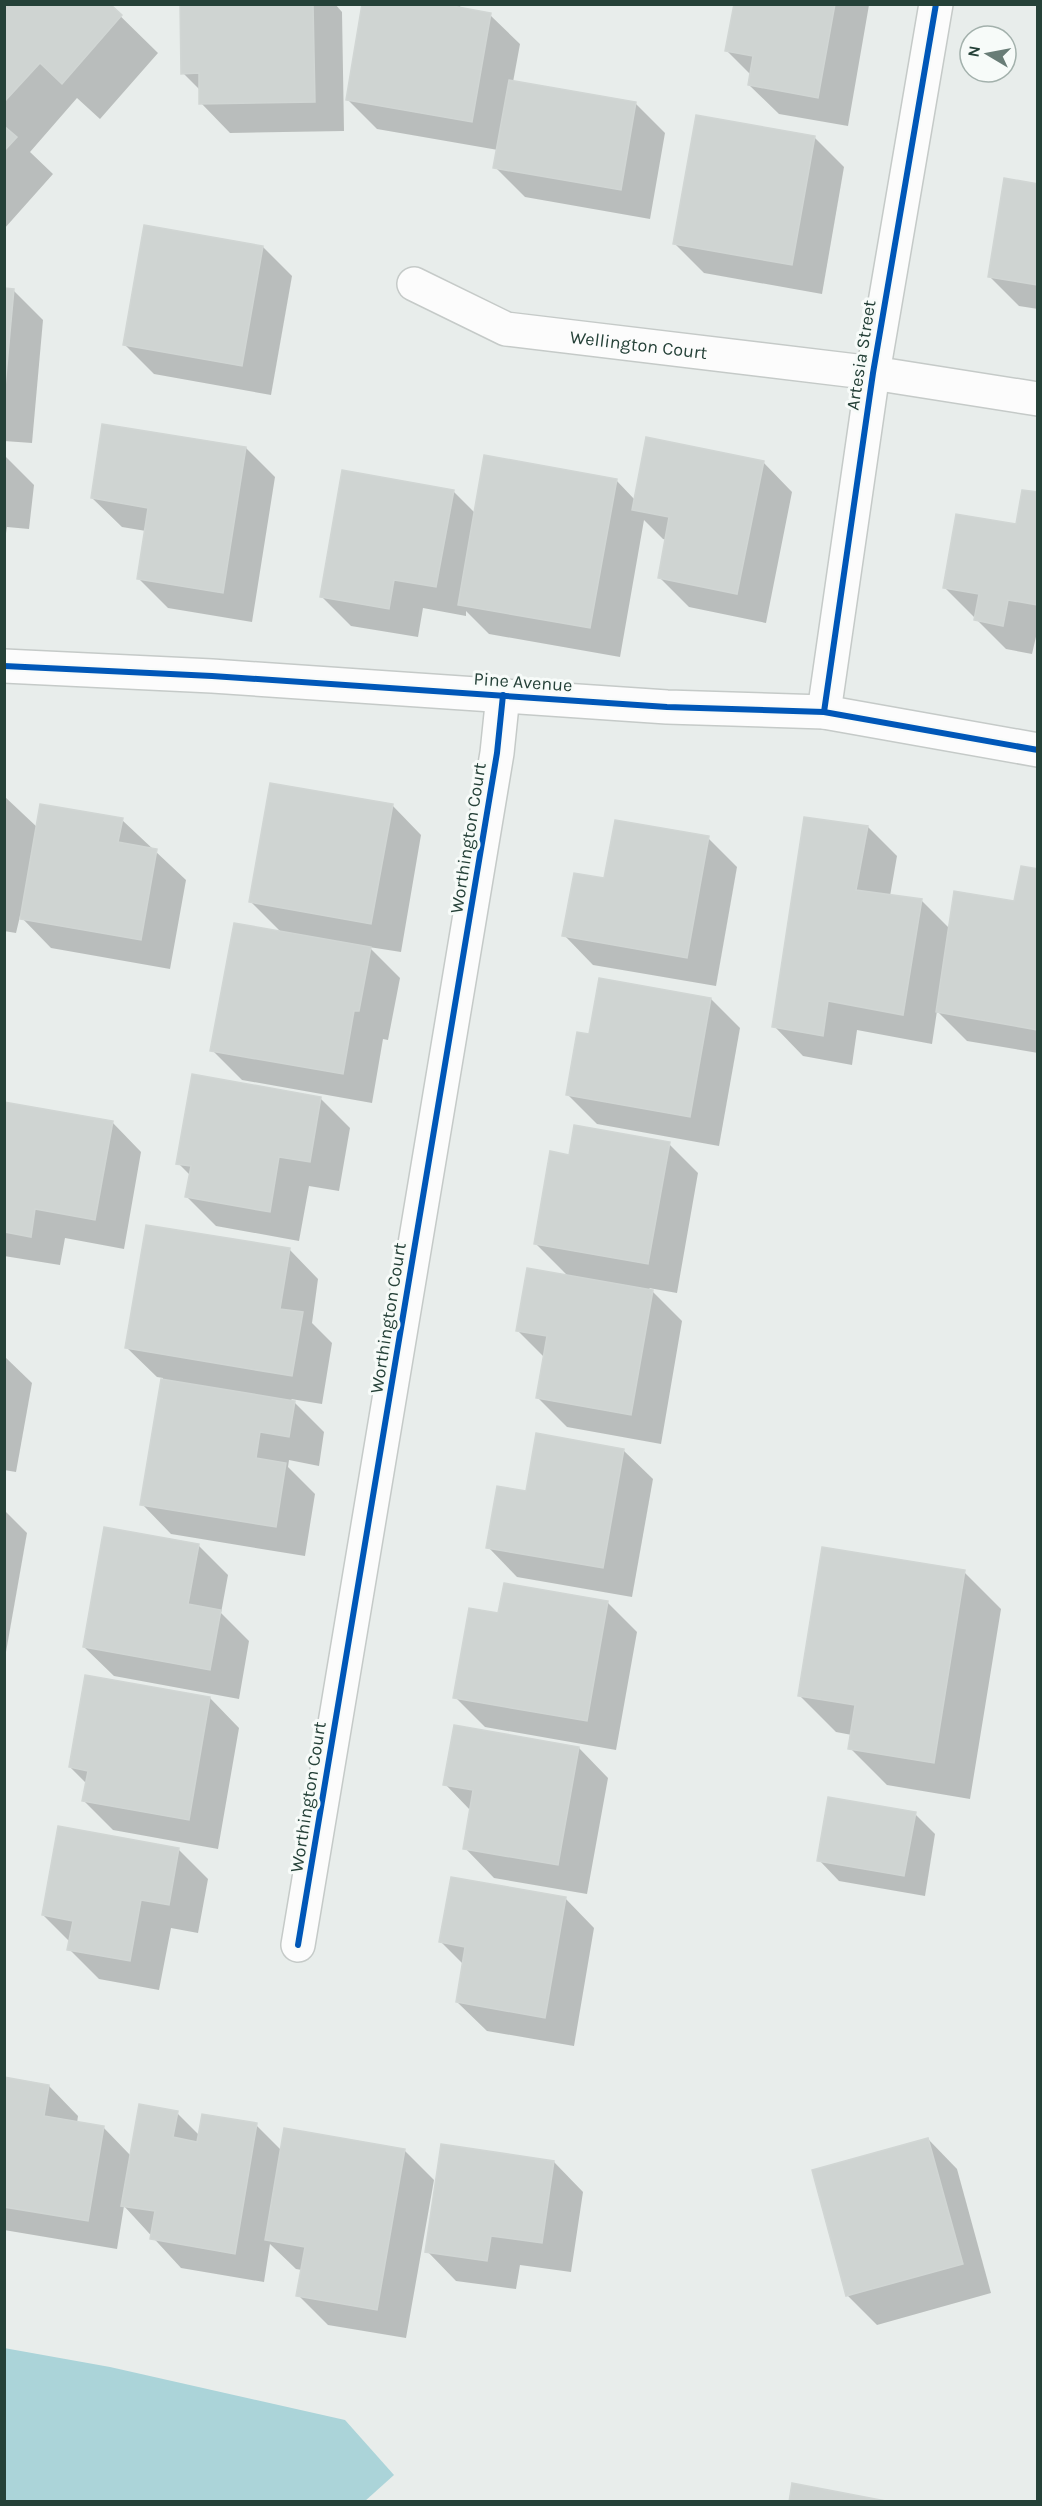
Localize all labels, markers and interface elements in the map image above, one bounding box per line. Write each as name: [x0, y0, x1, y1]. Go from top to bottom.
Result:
north arrow: [958, 24, 1018, 84]
text: N: [963, 44, 984, 59]
street label: Artesia Street: [841, 298, 881, 412]
street label: Wellington Court: [569, 326, 709, 364]
street label: Pine Avenue: [473, 668, 573, 696]
street label: Worthington Court: [445, 761, 491, 915]
street label: Worthington Court: [365, 1241, 411, 1395]
street label: Worthington Court: [285, 1720, 331, 1874]

